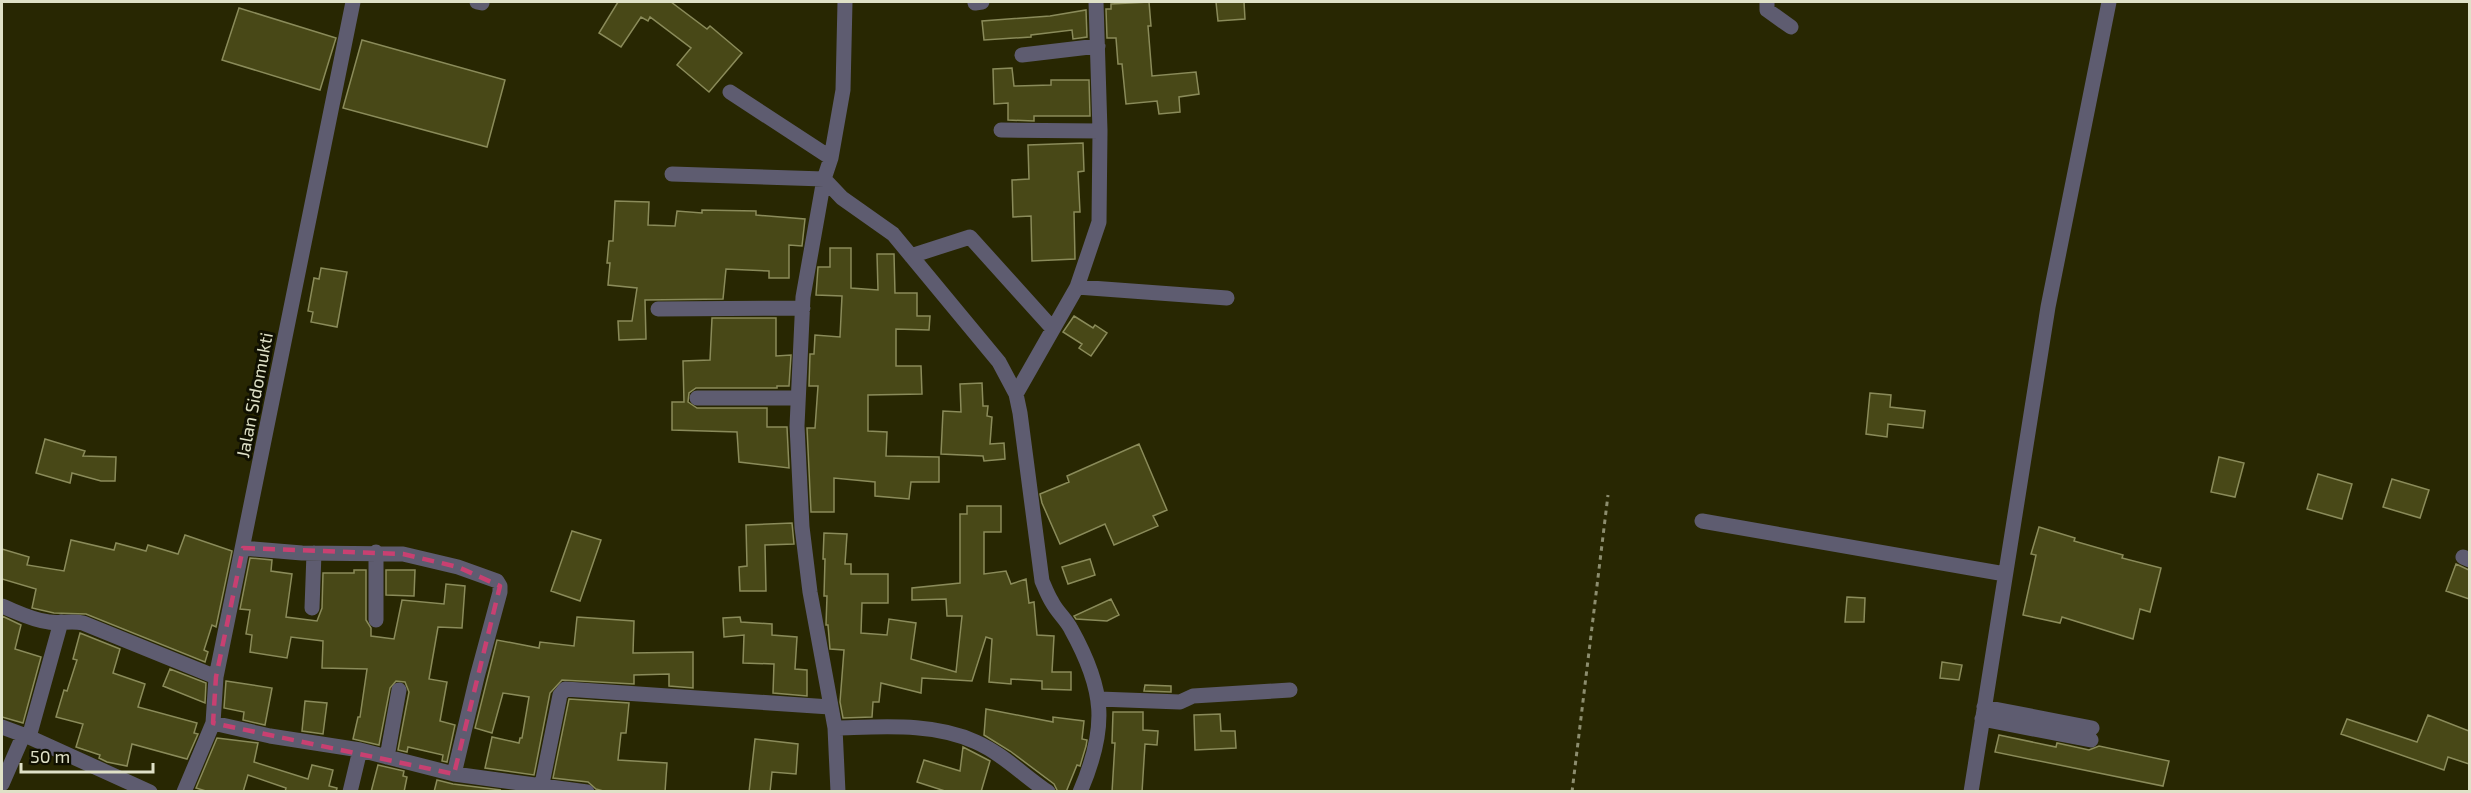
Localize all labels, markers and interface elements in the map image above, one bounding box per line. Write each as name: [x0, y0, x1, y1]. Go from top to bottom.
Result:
street label: Jalan Sidomukti: [231, 330, 277, 460]
scale bar: [21, 736, 153, 774]
text: 50 m: [30, 745, 70, 767]

